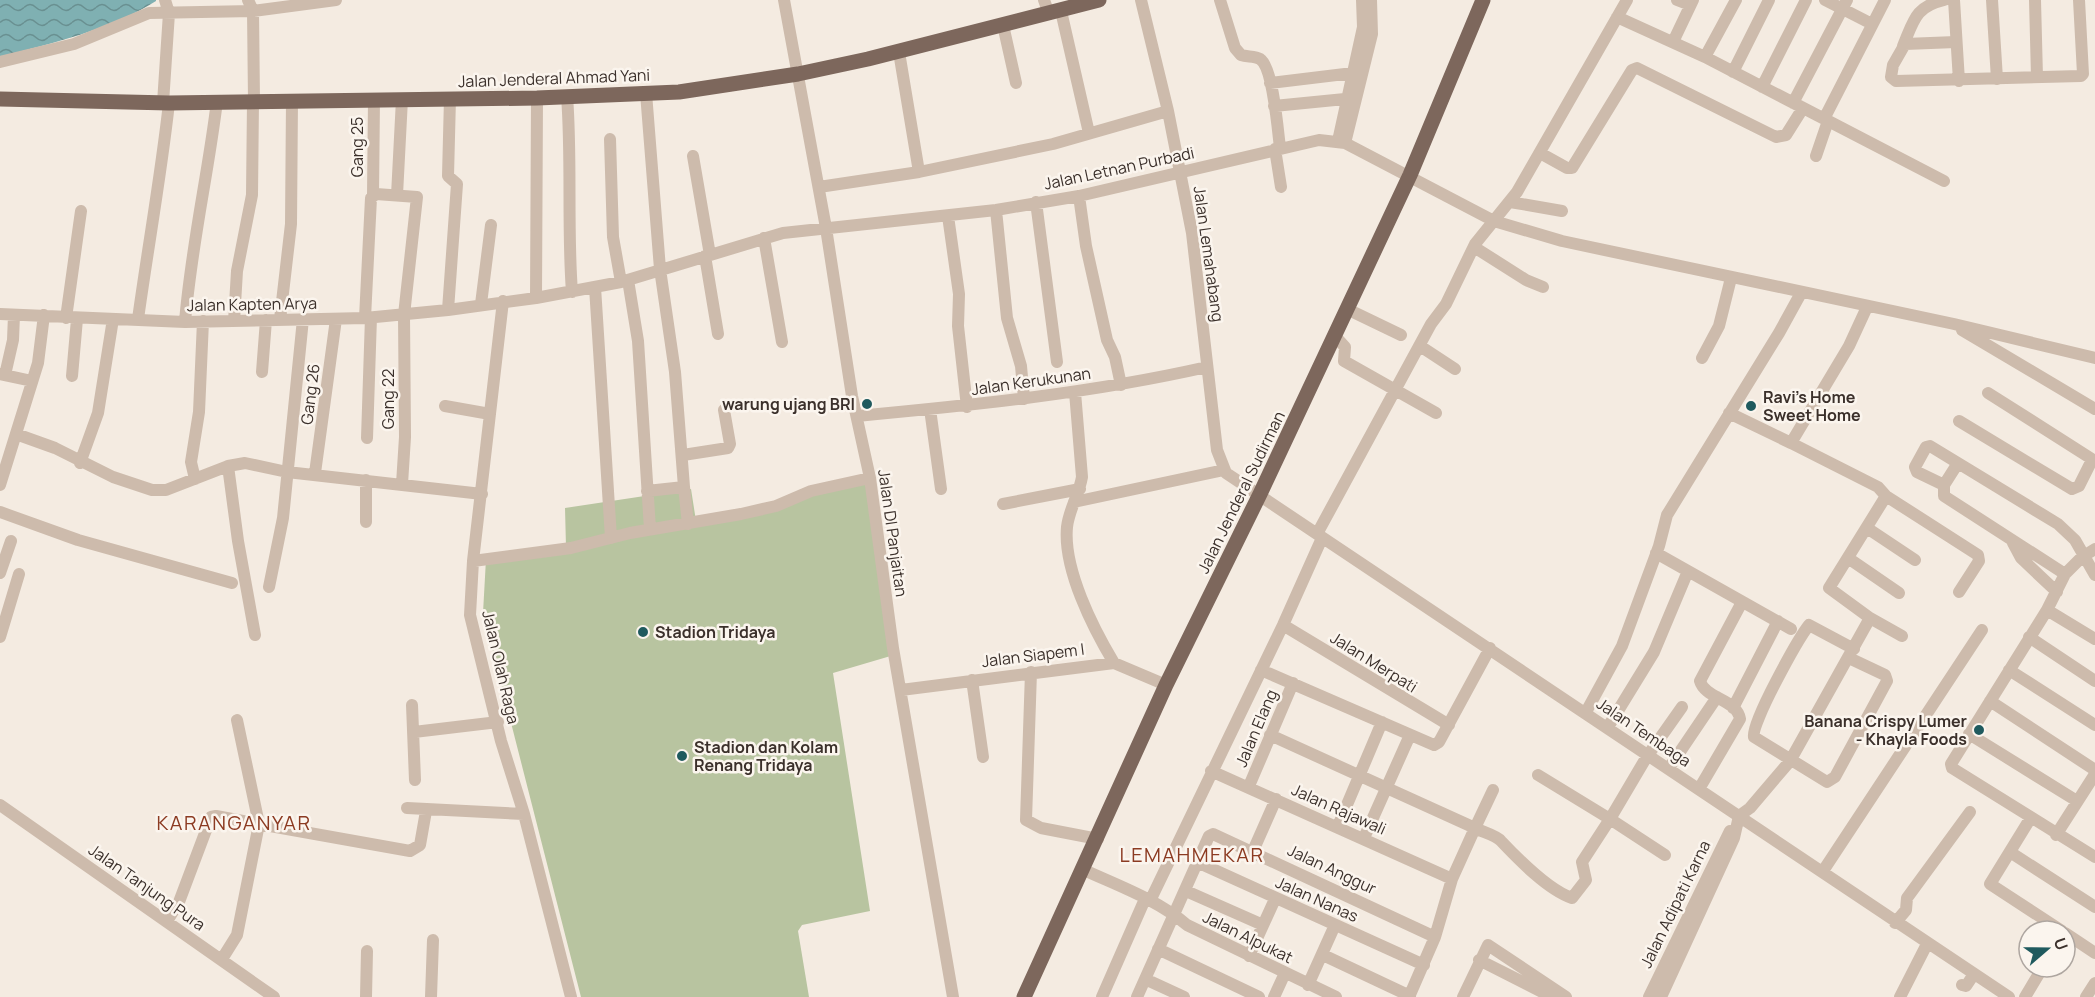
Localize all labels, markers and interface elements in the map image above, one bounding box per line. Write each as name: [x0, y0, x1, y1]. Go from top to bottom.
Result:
street label: Jalan Jenderal Ahmad Yani: [458, 64, 650, 92]
street label: Gang 25: [346, 117, 368, 177]
street label: Jalan Letnan Purbadi: [1042, 141, 1196, 195]
street label: Jalan Lemahabang: [1189, 185, 1229, 323]
street label: Jalan Kapten Arya: [187, 292, 317, 316]
street label: Gang 26: [295, 362, 325, 426]
street label: Jalan Kerukunan: [970, 362, 1092, 400]
street label: Gang 22: [377, 369, 399, 429]
place label: Ravi's Home Sweet Home: [1763, 386, 1861, 426]
place label: warung ujang BRI: [722, 393, 855, 415]
marker: warung ujang BRI: [860, 397, 874, 411]
marker: Ravi's Home Sweet Home: [1744, 399, 1758, 413]
street label: Jalan Jenderal Sudirman: [1192, 407, 1290, 577]
street label: Jalan DI Panjaitan: [873, 468, 913, 598]
street label: Jalan Olah Raga: [477, 608, 525, 726]
place label: Stadion Tridaya: [655, 621, 775, 643]
marker: Stadion Tridaya: [636, 625, 650, 639]
street label: Jalan Merpati: [1326, 627, 1422, 697]
street label: Jalan Siapem I: [980, 638, 1086, 672]
street label: Jalan Elang: [1230, 686, 1282, 770]
street label: Jalan Tembaga: [1593, 692, 1695, 772]
place label: Banana Crispy Lumer - Khayla Foods: [1804, 710, 1967, 750]
marker: Banana Crispy Lumer - Khayla Foods: [1972, 723, 1986, 737]
place label: Stadion dan Kolam Renang Tridaya: [694, 736, 838, 776]
marker: Stadion dan Kolam Renang Tridaya: [675, 749, 689, 763]
street label: Jalan Rajawali: [1288, 778, 1390, 840]
district label: KARANGANYAR: [156, 809, 312, 836]
street label: Jalan Adipati Karna: [1635, 837, 1715, 971]
street label: Jalan Tanjung Pura: [84, 839, 210, 935]
street label: Jalan Anggur: [1284, 839, 1380, 899]
district label: LEMAHMEKAR: [1119, 841, 1265, 868]
street label: Jalan Nanas: [1272, 871, 1362, 927]
street label: Jalan Alpukat: [1199, 906, 1297, 968]
north arrow: [2017, 919, 2077, 979]
text: U: [2049, 935, 2073, 953]

